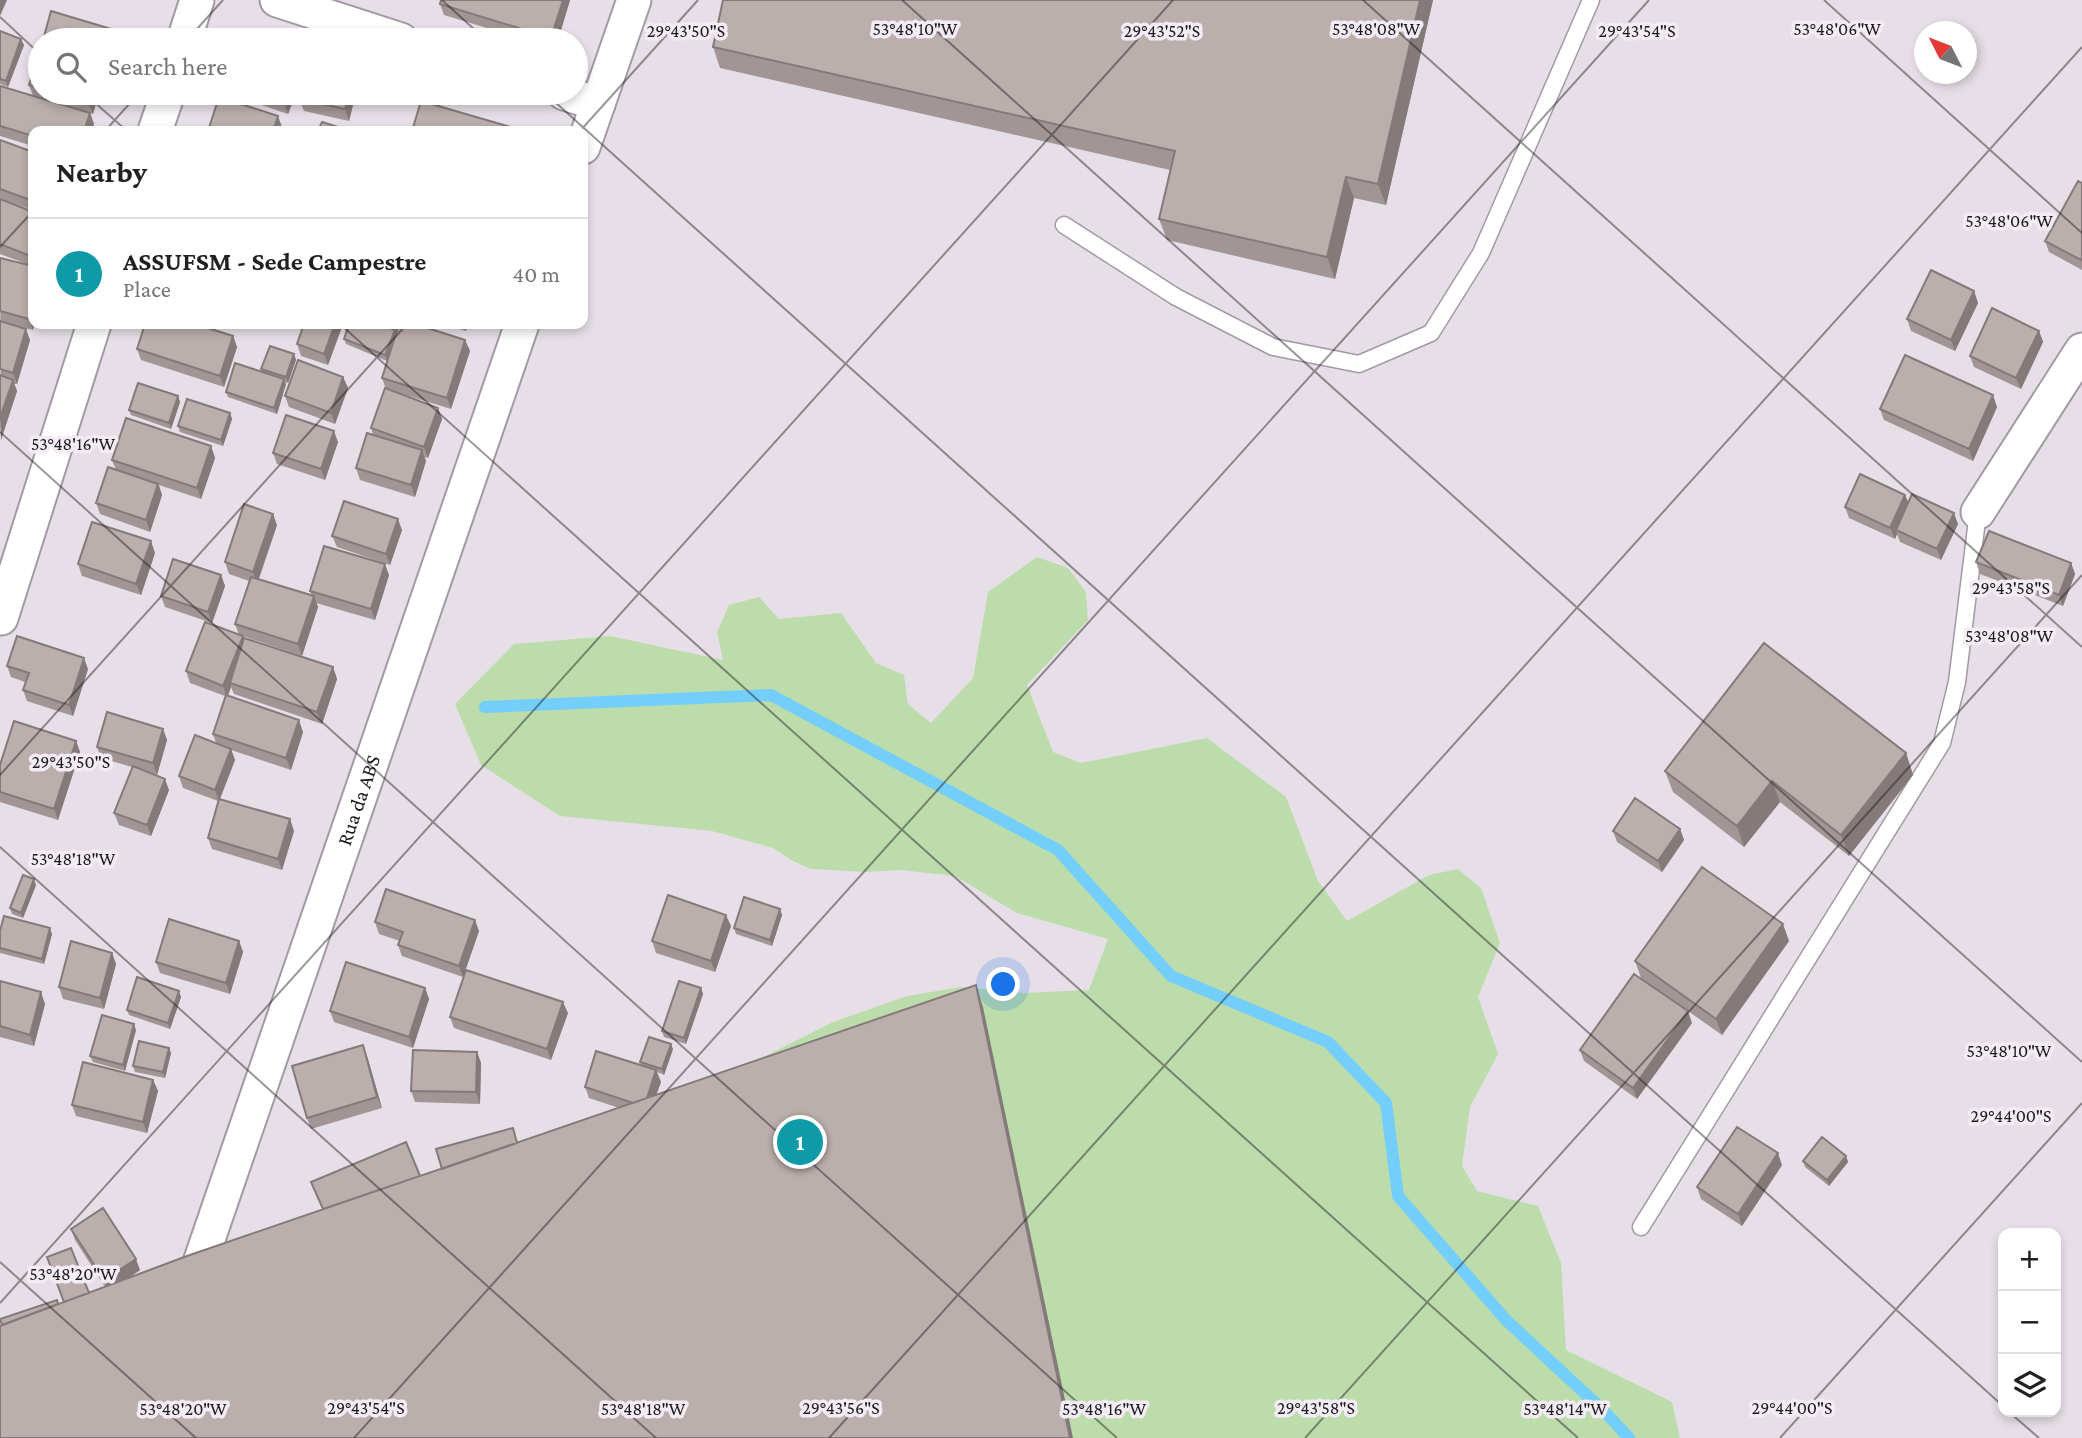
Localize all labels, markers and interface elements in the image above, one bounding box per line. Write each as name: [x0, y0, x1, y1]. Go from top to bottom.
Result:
text: 53°48'10"W: [873, 19, 958, 39]
text: 53°48'08"W: [1332, 19, 1420, 39]
text: 53°48'06"W: [1793, 19, 1881, 39]
text: 29°43'50"S: [647, 21, 725, 41]
text: 29°43'52"S: [1124, 21, 1200, 41]
text: 29°43'54"S: [1598, 21, 1676, 41]
north arrow: [1914, 21, 1977, 84]
search box: [28, 28, 588, 105]
icon: search: [52, 48, 90, 86]
text: Search here: [108, 52, 227, 81]
text: Nearby: [56, 155, 147, 188]
text: 53°48'06"W: [1965, 211, 2053, 231]
text: ASSUFSM - Sede Campestre: [123, 247, 426, 276]
text: 1: [75, 261, 83, 287]
text: 40 m: [512, 261, 560, 287]
text: Place: [123, 276, 171, 302]
text: 53°48'16"W: [31, 434, 115, 454]
text: 29°43'58"S: [1972, 578, 2050, 598]
text: 53°48'08"W: [1965, 626, 2053, 646]
text: 29°43'50"S: [32, 752, 110, 772]
street label: Rua da ABS: [332, 752, 385, 849]
text: 53°48'18"W: [31, 849, 116, 869]
your location: [986, 967, 1020, 1001]
text: 53°48'10"W: [1967, 1041, 2052, 1061]
text: 29°44'00"S: [1971, 1106, 2051, 1126]
pin: 1: [777, 1116, 823, 1168]
map controls: [1998, 1228, 2061, 1417]
button: +: [1998, 1228, 2061, 1291]
text: 53°48'20"W: [29, 1264, 117, 1284]
button: −: [1998, 1291, 2061, 1354]
button: layers: [1998, 1354, 2061, 1417]
text: 29°43'54"S: [327, 1398, 405, 1418]
text: 29°43'56"S: [802, 1398, 880, 1418]
text: 29°43'58"S: [1277, 1398, 1355, 1418]
text: 29°44'00"S: [1752, 1398, 1832, 1418]
text: 53°48'20"W: [139, 1399, 227, 1419]
text: 53°48'18"W: [601, 1399, 686, 1419]
text: 53°48'16"W: [1062, 1399, 1146, 1419]
text: 53°48'14"W: [1523, 1399, 1607, 1419]

